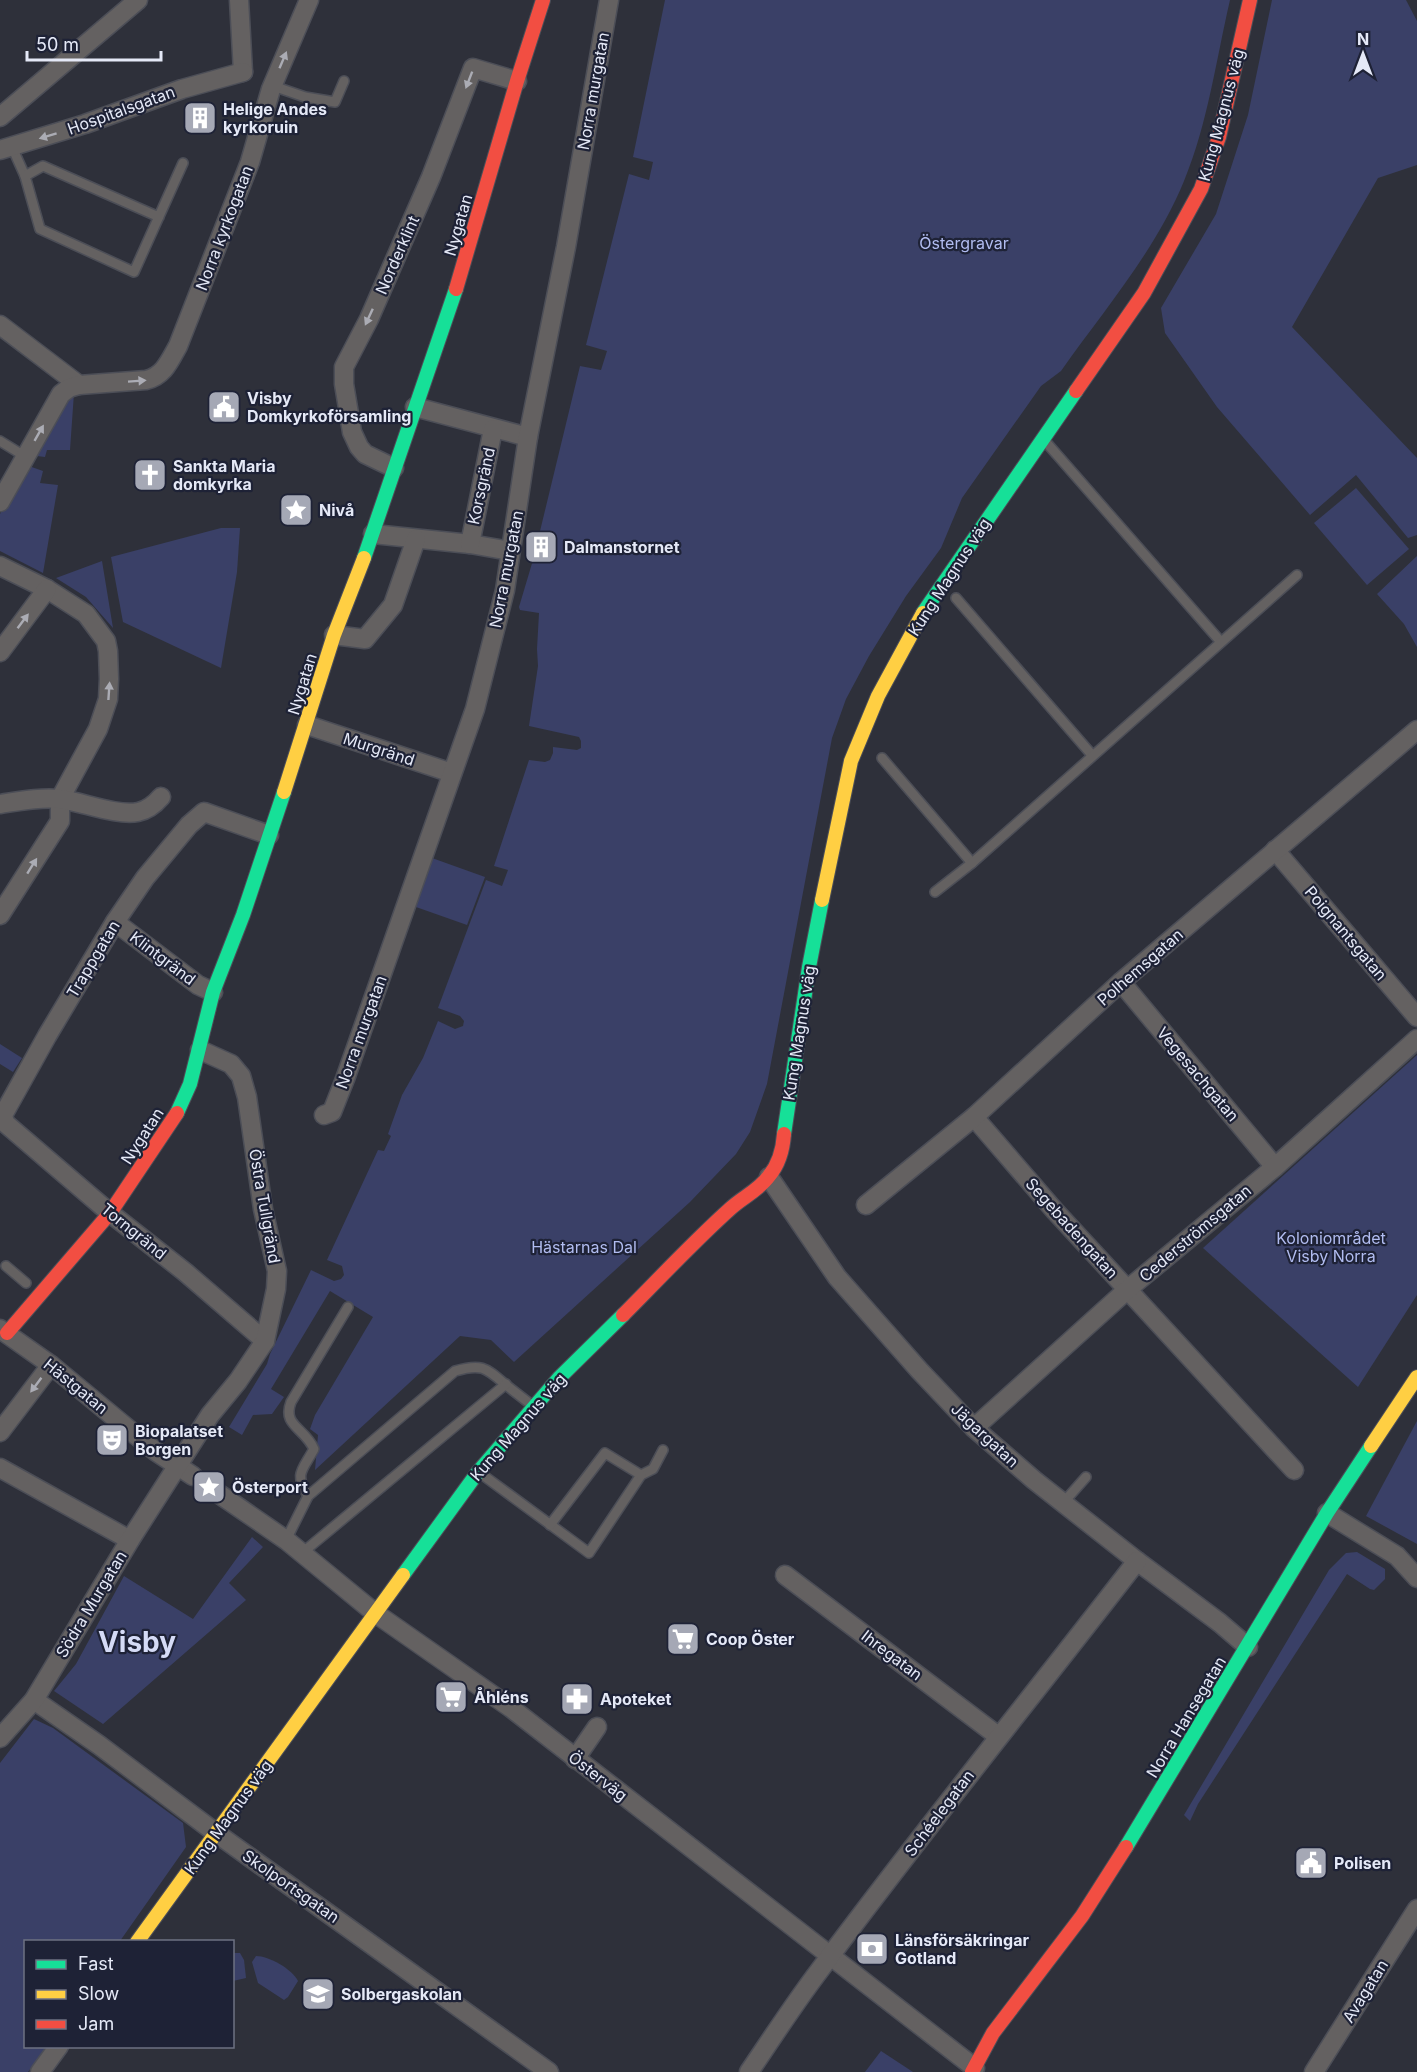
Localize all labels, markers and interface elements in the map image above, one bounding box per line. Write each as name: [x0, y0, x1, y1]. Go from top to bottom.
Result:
scale bar: [27, 24, 160, 62]
north arrow: [1333, 24, 1393, 84]
text: N: [1357, 29, 1369, 49]
street label: Norra murgatan: [573, 31, 613, 151]
text: 50 m: [36, 34, 79, 55]
street label: Kung Magnus väg: [1194, 47, 1248, 183]
one-way arrow: [279, 51, 288, 68]
one-way arrow: [463, 71, 473, 89]
street label: Hospitalsgatan: [65, 81, 177, 139]
place label: Helige Andes kyrkoruin: [223, 99, 327, 137]
building icon: Helige Andes kyrkoruin: [182, 100, 218, 136]
one-way arrow: [39, 131, 57, 141]
street label: Norra kyrkogatan: [191, 163, 257, 293]
street label: Nygatan: [440, 192, 476, 258]
street label: Norderklint: [371, 213, 423, 297]
park label: Östergravar: [919, 233, 1009, 253]
one-way arrow: [364, 309, 374, 327]
one-way arrow: [128, 376, 147, 385]
place label: Visby Domkyrkoförsamling: [247, 388, 411, 426]
public building icon: Visby Domkyrkoförsamling: [206, 389, 242, 425]
one-way arrow: [34, 425, 45, 441]
street label: Korsgränd: [463, 446, 499, 526]
place label: Sankta Maria domkyrka: [173, 456, 275, 494]
church icon: Sankta Maria domkyrka: [132, 457, 168, 493]
place icon: Nivå: [278, 492, 314, 528]
place label: Nivå: [319, 500, 354, 520]
street label: Norra murgatan: [485, 509, 527, 629]
street label: Kung Magnus väg: [904, 514, 994, 640]
building icon: Dalmanstornet: [523, 529, 559, 565]
place label: Dalmanstornet: [564, 537, 680, 557]
one-way arrow: [17, 613, 29, 628]
street label: Nygatan: [283, 651, 321, 717]
one-way arrow: [104, 681, 113, 700]
street label: Murgränd: [341, 728, 417, 770]
one-way arrow: [26, 858, 37, 874]
street label: Poignantsgatan: [1301, 882, 1391, 984]
street label: Trappgatan: [62, 917, 124, 1001]
street label: Polhemsgatan: [1093, 924, 1187, 1010]
street label: Klintgränd: [126, 927, 200, 989]
street label: Kung Magnus väg: [778, 964, 820, 1102]
street label: Norra murgatan: [331, 973, 391, 1091]
street label: Vegesachgatan: [1153, 1023, 1243, 1125]
street label: Nygatan: [116, 1104, 168, 1168]
street label: Östra Tullgränd: [245, 1147, 285, 1265]
street label: Segebadengatan: [1021, 1173, 1123, 1283]
street label: Cederströmsgatan: [1135, 1180, 1255, 1286]
street label: Torngränd: [97, 1199, 171, 1263]
park label: Koloniområdet Visby Norra: [1276, 1228, 1386, 1266]
park label: Hästarnas Dal: [531, 1237, 637, 1257]
street label: Hästgatan: [40, 1354, 112, 1418]
street label: Kung Magnus väg: [466, 1369, 570, 1485]
one-way arrow: [29, 1377, 42, 1393]
street label: Jägargatan: [947, 1399, 1023, 1471]
place label: Biopalatset Borgen: [135, 1421, 223, 1459]
theatre icon: Biopalatset Borgen: [94, 1422, 130, 1458]
place icon: Österport: [191, 1469, 227, 1505]
place label: Österport: [232, 1477, 308, 1497]
street label: Södra Murgatan: [51, 1547, 131, 1661]
supermarket icon: Coop Öster: [665, 1621, 701, 1657]
district label: Visby: [98, 1625, 176, 1659]
street label: Ihregatan: [857, 1626, 927, 1684]
place label: Coop Öster: [706, 1629, 795, 1649]
street label: Norra Hansegatan: [1142, 1653, 1230, 1781]
supermarket icon: Åhléns: [433, 1679, 469, 1715]
pharmacy icon: Apoteket: [559, 1681, 595, 1717]
place label: Åhléns: [474, 1686, 529, 1707]
place label: Apoteket: [600, 1689, 672, 1709]
street label: Österväg: [565, 1747, 631, 1805]
street label: Kung Magnus väg: [180, 1756, 276, 1878]
street label: Schéelegatan: [900, 1766, 978, 1860]
street label: Skolportsgatan: [239, 1845, 343, 1927]
public building icon: Polisen: [1293, 1845, 1329, 1881]
place label: Polisen: [1334, 1853, 1391, 1873]
place label: Länsförsäkringar Gotland: [895, 1930, 1029, 1968]
bank icon: Länsförsäkringar Gotland: [854, 1931, 890, 1967]
legend: [24, 1940, 234, 2048]
text: Fast: [78, 1953, 114, 1974]
street label: Avagatan: [1338, 1956, 1392, 2026]
school or university icon: Solbergaskolan: [300, 1976, 336, 2012]
text: Slow: [78, 1983, 119, 2004]
place label: Solbergaskolan: [341, 1984, 462, 2004]
text: Jam: [78, 2013, 114, 2034]

